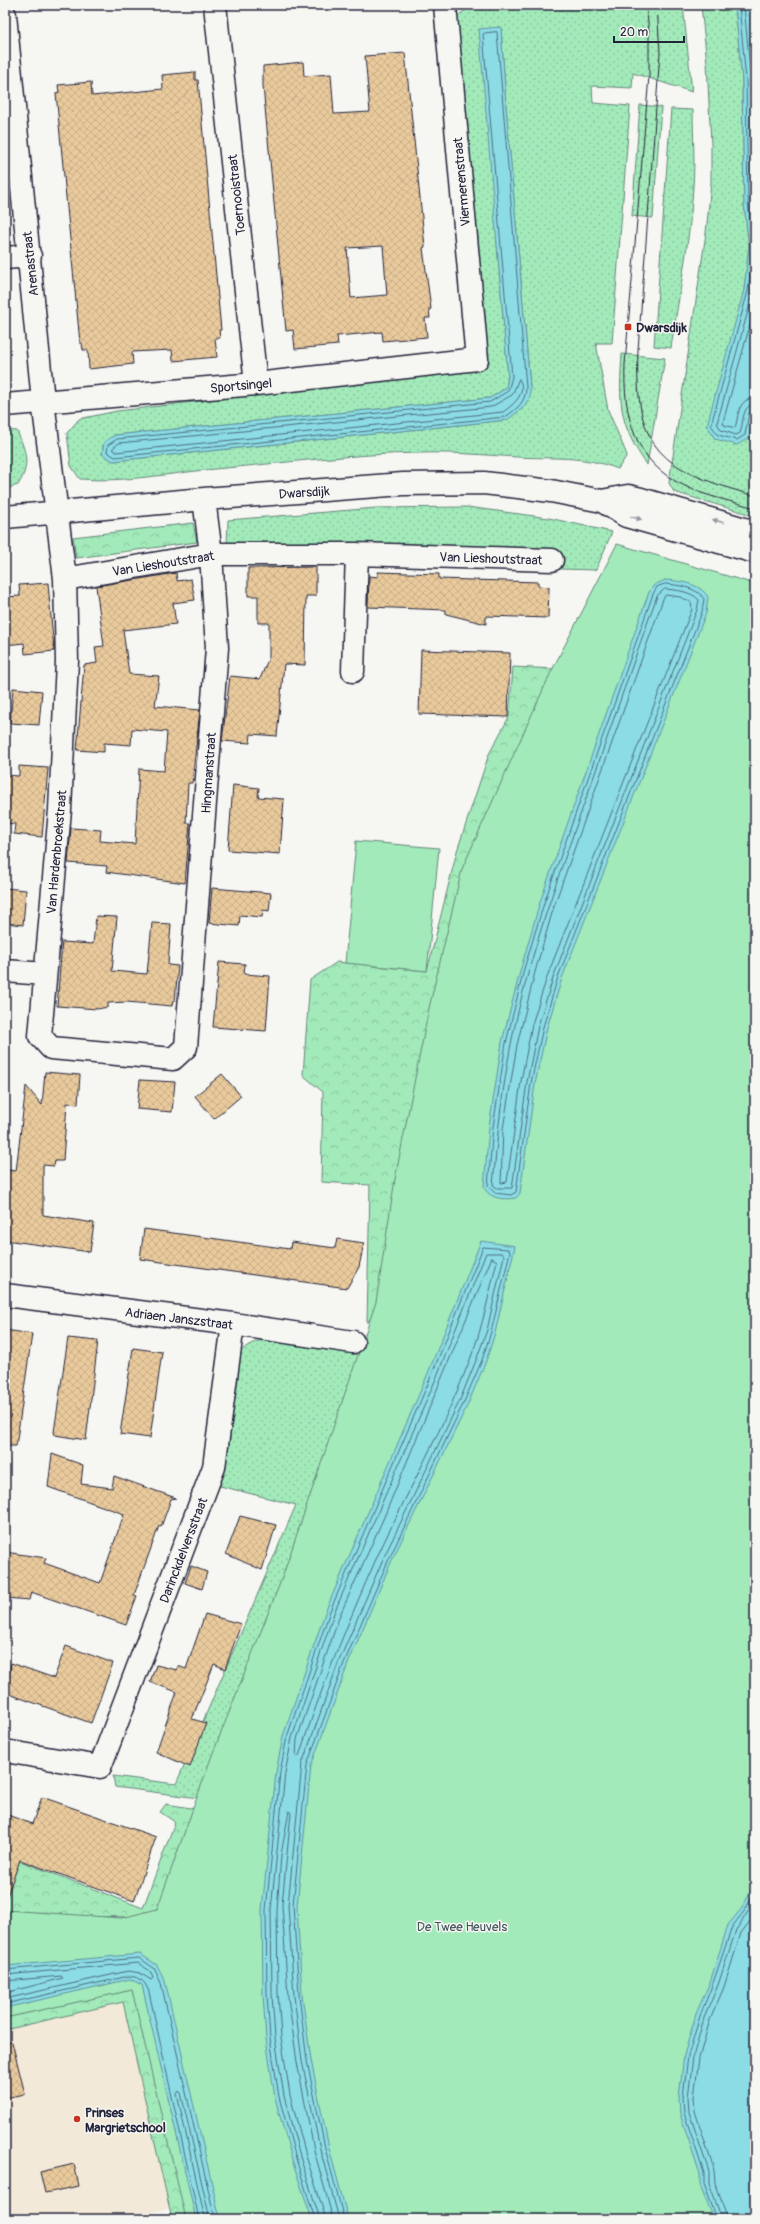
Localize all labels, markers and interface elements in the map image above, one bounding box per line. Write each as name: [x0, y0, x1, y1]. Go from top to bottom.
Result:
scale bar: [614, 18, 684, 44]
text: 20 m: [620, 25, 649, 40]
street label: Viermerenstraat: [450, 136, 474, 227]
street label: Toernooistraat: [225, 153, 249, 236]
street label: Arenastraat: [20, 230, 42, 297]
place label: Dwarsdijk: [636, 320, 688, 336]
marker: Dwarsdijk: [623, 322, 633, 332]
street label: Sportsingel: [210, 375, 273, 397]
street label: Dwarsdijk: [278, 483, 331, 503]
one-way arrow: [630, 516, 642, 522]
one-way arrow: [711, 518, 723, 524]
street label: Van Lieshoutstraat: [111, 548, 216, 580]
street label: Van Lieshoutstraat: [439, 549, 543, 569]
street label: Hingmanstraat: [198, 731, 220, 814]
street label: Van Hardenbroekstraat: [44, 789, 70, 915]
street label: Adriaen Janszstraat: [124, 1304, 234, 1334]
street label: Darinckdelversstraat: [156, 1495, 212, 1605]
park label: De Twee Heuvels: [417, 1919, 507, 1935]
place label: Prinses Margrietschool: [85, 2105, 166, 2136]
marker: Prinses Margrietschool: [72, 2114, 82, 2124]

